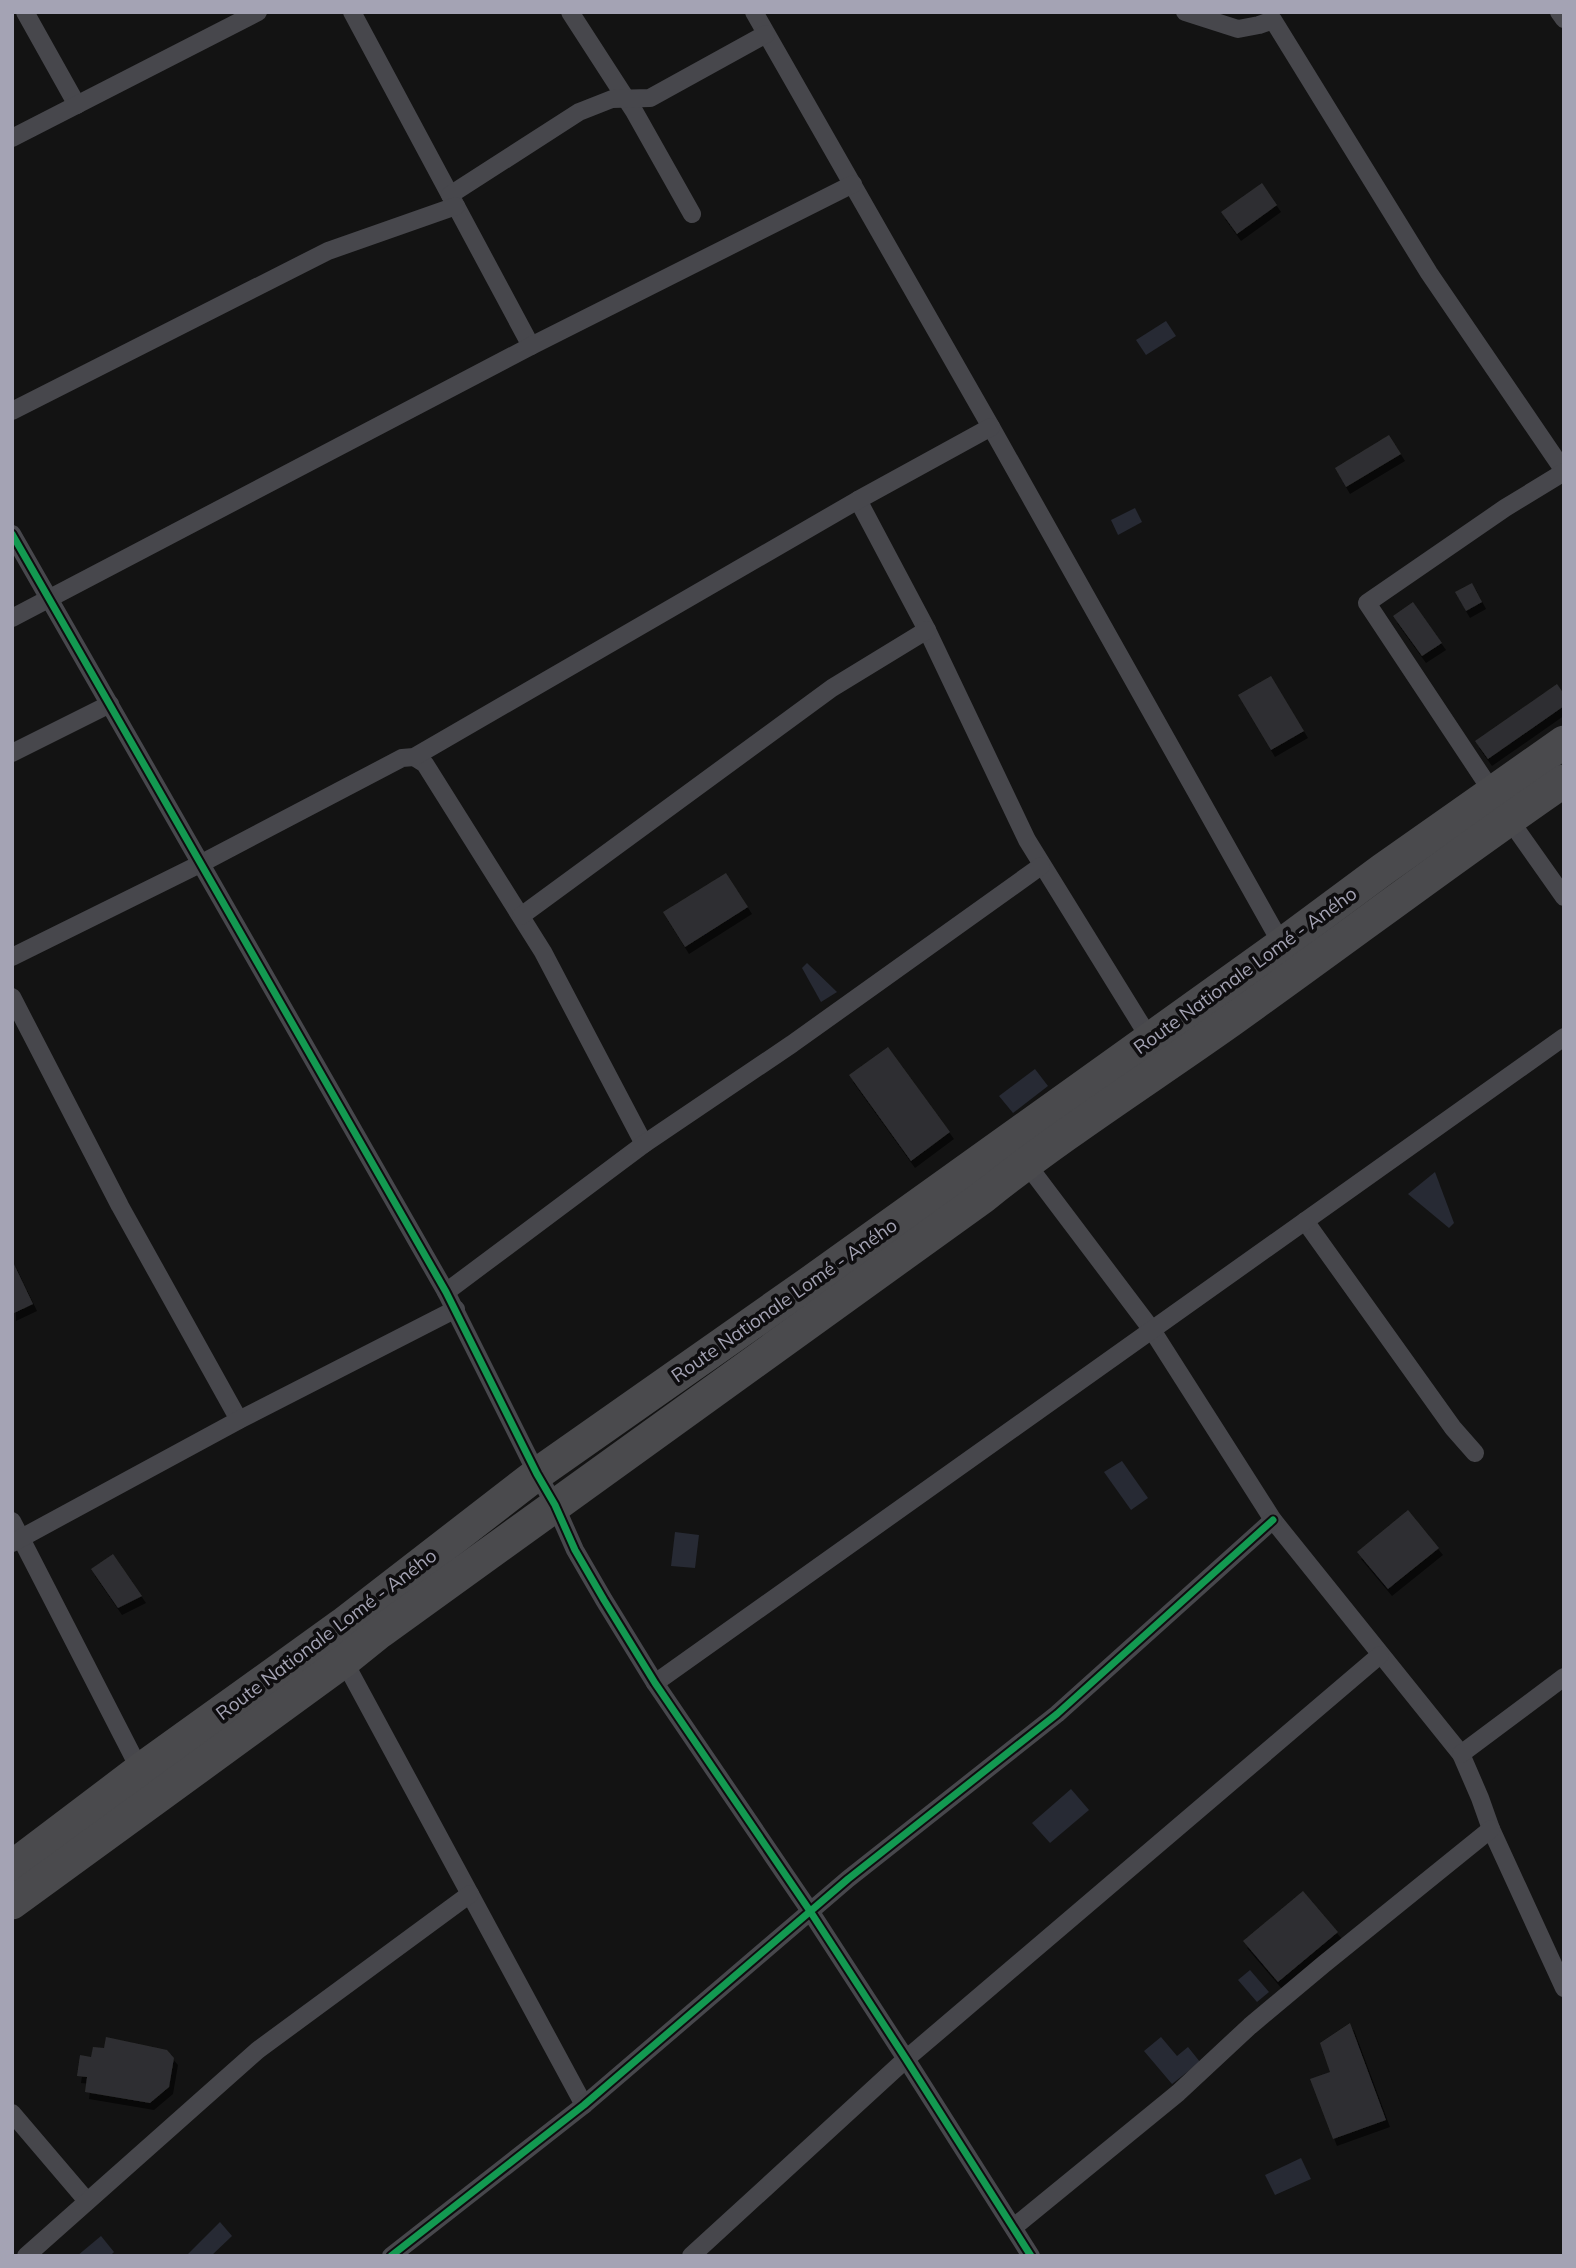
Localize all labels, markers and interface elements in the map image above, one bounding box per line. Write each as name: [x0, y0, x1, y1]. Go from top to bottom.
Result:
street label: Route Nationale Lomé - Aného: [1129, 881, 1361, 1059]
street label: Route Nationale Lomé - Aného: [666, 1213, 902, 1387]
street label: Route Nationale Lomé - Aného: [211, 1543, 441, 1725]

